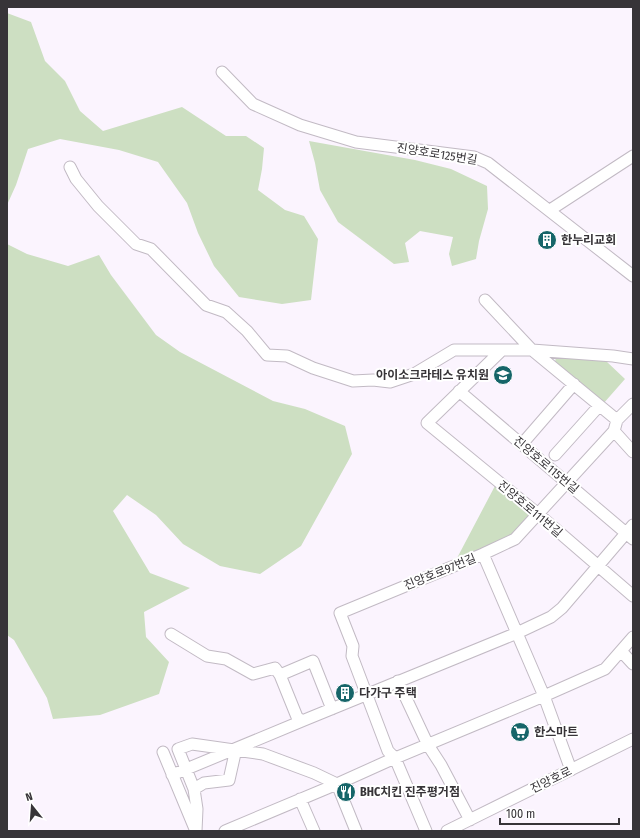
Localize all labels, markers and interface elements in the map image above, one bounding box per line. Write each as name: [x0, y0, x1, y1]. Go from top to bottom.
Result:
street label: 진양호로125번길: [396, 141, 478, 167]
building icon: 한누리교회: [536, 229, 558, 251]
place label: 한누리교회: [561, 233, 616, 247]
school or university icon: 아이소크라테스 유치원: [492, 364, 514, 386]
place label: 아이소크라테스 유치원: [376, 368, 489, 382]
street label: 진양호로115번길: [510, 434, 582, 496]
street label: 진양호로111번길: [495, 478, 565, 540]
street label: 진양호로97번길: [402, 551, 478, 593]
building icon: 다가구 주택: [334, 682, 356, 704]
place label: 다가구 주택: [359, 686, 417, 700]
supermarket icon: 한스마트: [509, 721, 531, 743]
place label: 한스마트: [534, 725, 578, 739]
street label: 진양호로: [528, 764, 574, 796]
restaurant icon: BHC치킨 진주평거점: [335, 781, 357, 803]
place label: BHC치킨 진주평거점: [360, 785, 460, 799]
north arrow: [12, 786, 52, 826]
text: N: [24, 790, 34, 804]
scale bar: [500, 800, 619, 826]
text: 100 m: [506, 807, 535, 821]

